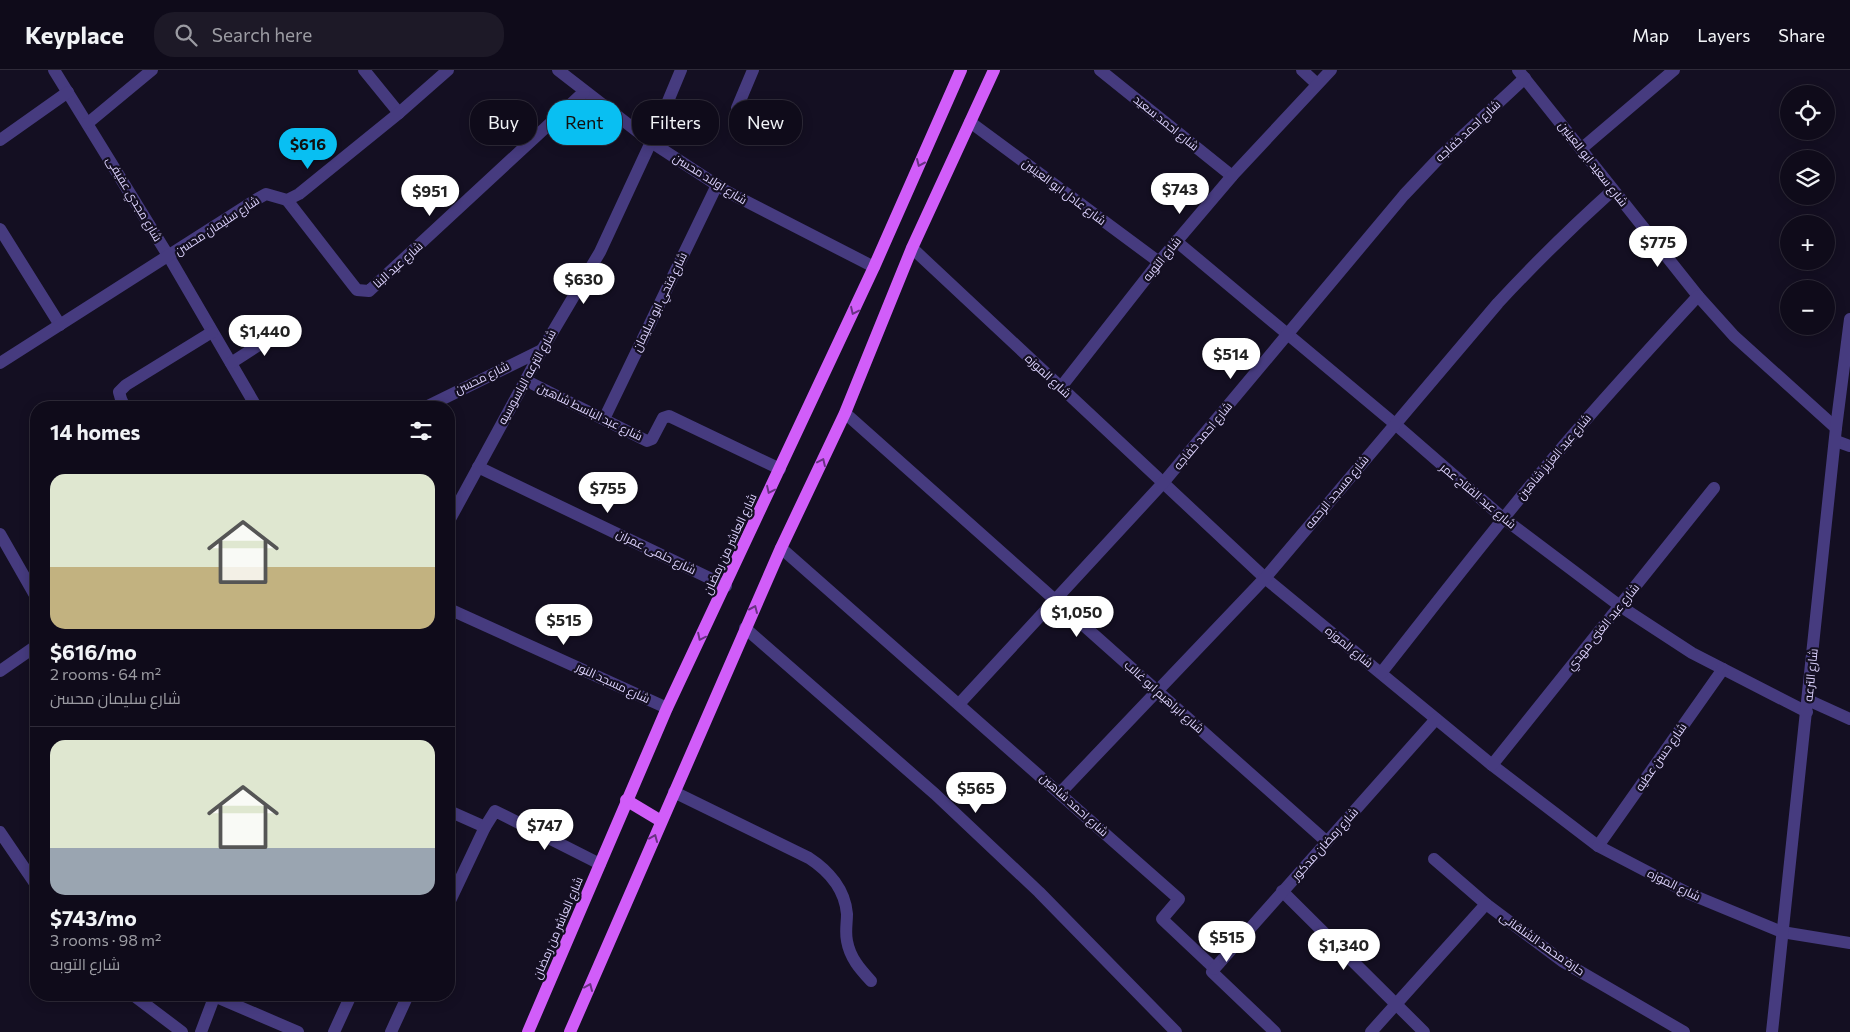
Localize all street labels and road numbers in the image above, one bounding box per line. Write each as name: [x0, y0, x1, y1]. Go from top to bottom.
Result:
street label: شارع احمد سعيد: [1130, 92, 1202, 154]
street label: شارع احمد خفاجه: [1432, 97, 1504, 165]
street label: شارع سعيد ابو العينين: [1555, 118, 1631, 210]
street label: شارع اولاد محسن: [670, 150, 750, 208]
street label: شارع مجدي عفيفى: [101, 154, 166, 246]
street label: شارع عادل ابو العينين: [1019, 155, 1109, 229]
street label: شارع سليمان محسن: [172, 193, 263, 259]
street label: شارع التوبه: [1139, 233, 1185, 285]
street label: شارع عيد البنا: [370, 238, 426, 292]
street label: شارع فتحي ابو سليمان: [629, 249, 693, 355]
street label: شارع الترعه الباسوسيه: [494, 327, 560, 427]
street label: شارع الموزه: [1022, 351, 1074, 401]
street label: شارع محسن: [452, 358, 512, 398]
street label: شارع عبد الباسط شاهين: [535, 380, 645, 444]
street label: شارع احمد خفاجه: [1170, 399, 1236, 473]
street label: شارع عبد العزيز شاهين: [1513, 411, 1595, 503]
street label: شارع مسجد الرحمه: [1302, 452, 1373, 532]
street label: شارع عبد الفتاح عمر: [1436, 459, 1519, 532]
street label: شارع العاشر من رمضان: [700, 491, 760, 597]
street label: شارع حلمى عمران: [613, 526, 699, 578]
street label: شارع عبد الغنى مهدي: [1563, 580, 1645, 675]
street label: شارع الموزه: [1322, 623, 1376, 671]
street label: شارع الترعه: [1800, 648, 1822, 702]
street label: شارع ابراهيم ابو غالب: [1121, 657, 1207, 737]
street label: شارع مسجد النور: [573, 658, 653, 707]
street label: شارع حسن عطيه: [1632, 720, 1690, 794]
street label: شارع احمد شاهين: [1036, 770, 1112, 840]
street label: شارع رمضان مدكور: [1288, 804, 1362, 884]
street label: شارع الموزه: [1645, 865, 1703, 905]
street label: شارع العاشر من رمضان: [529, 874, 587, 982]
street label: حارة محمد الشلقانى: [1497, 909, 1588, 978]

